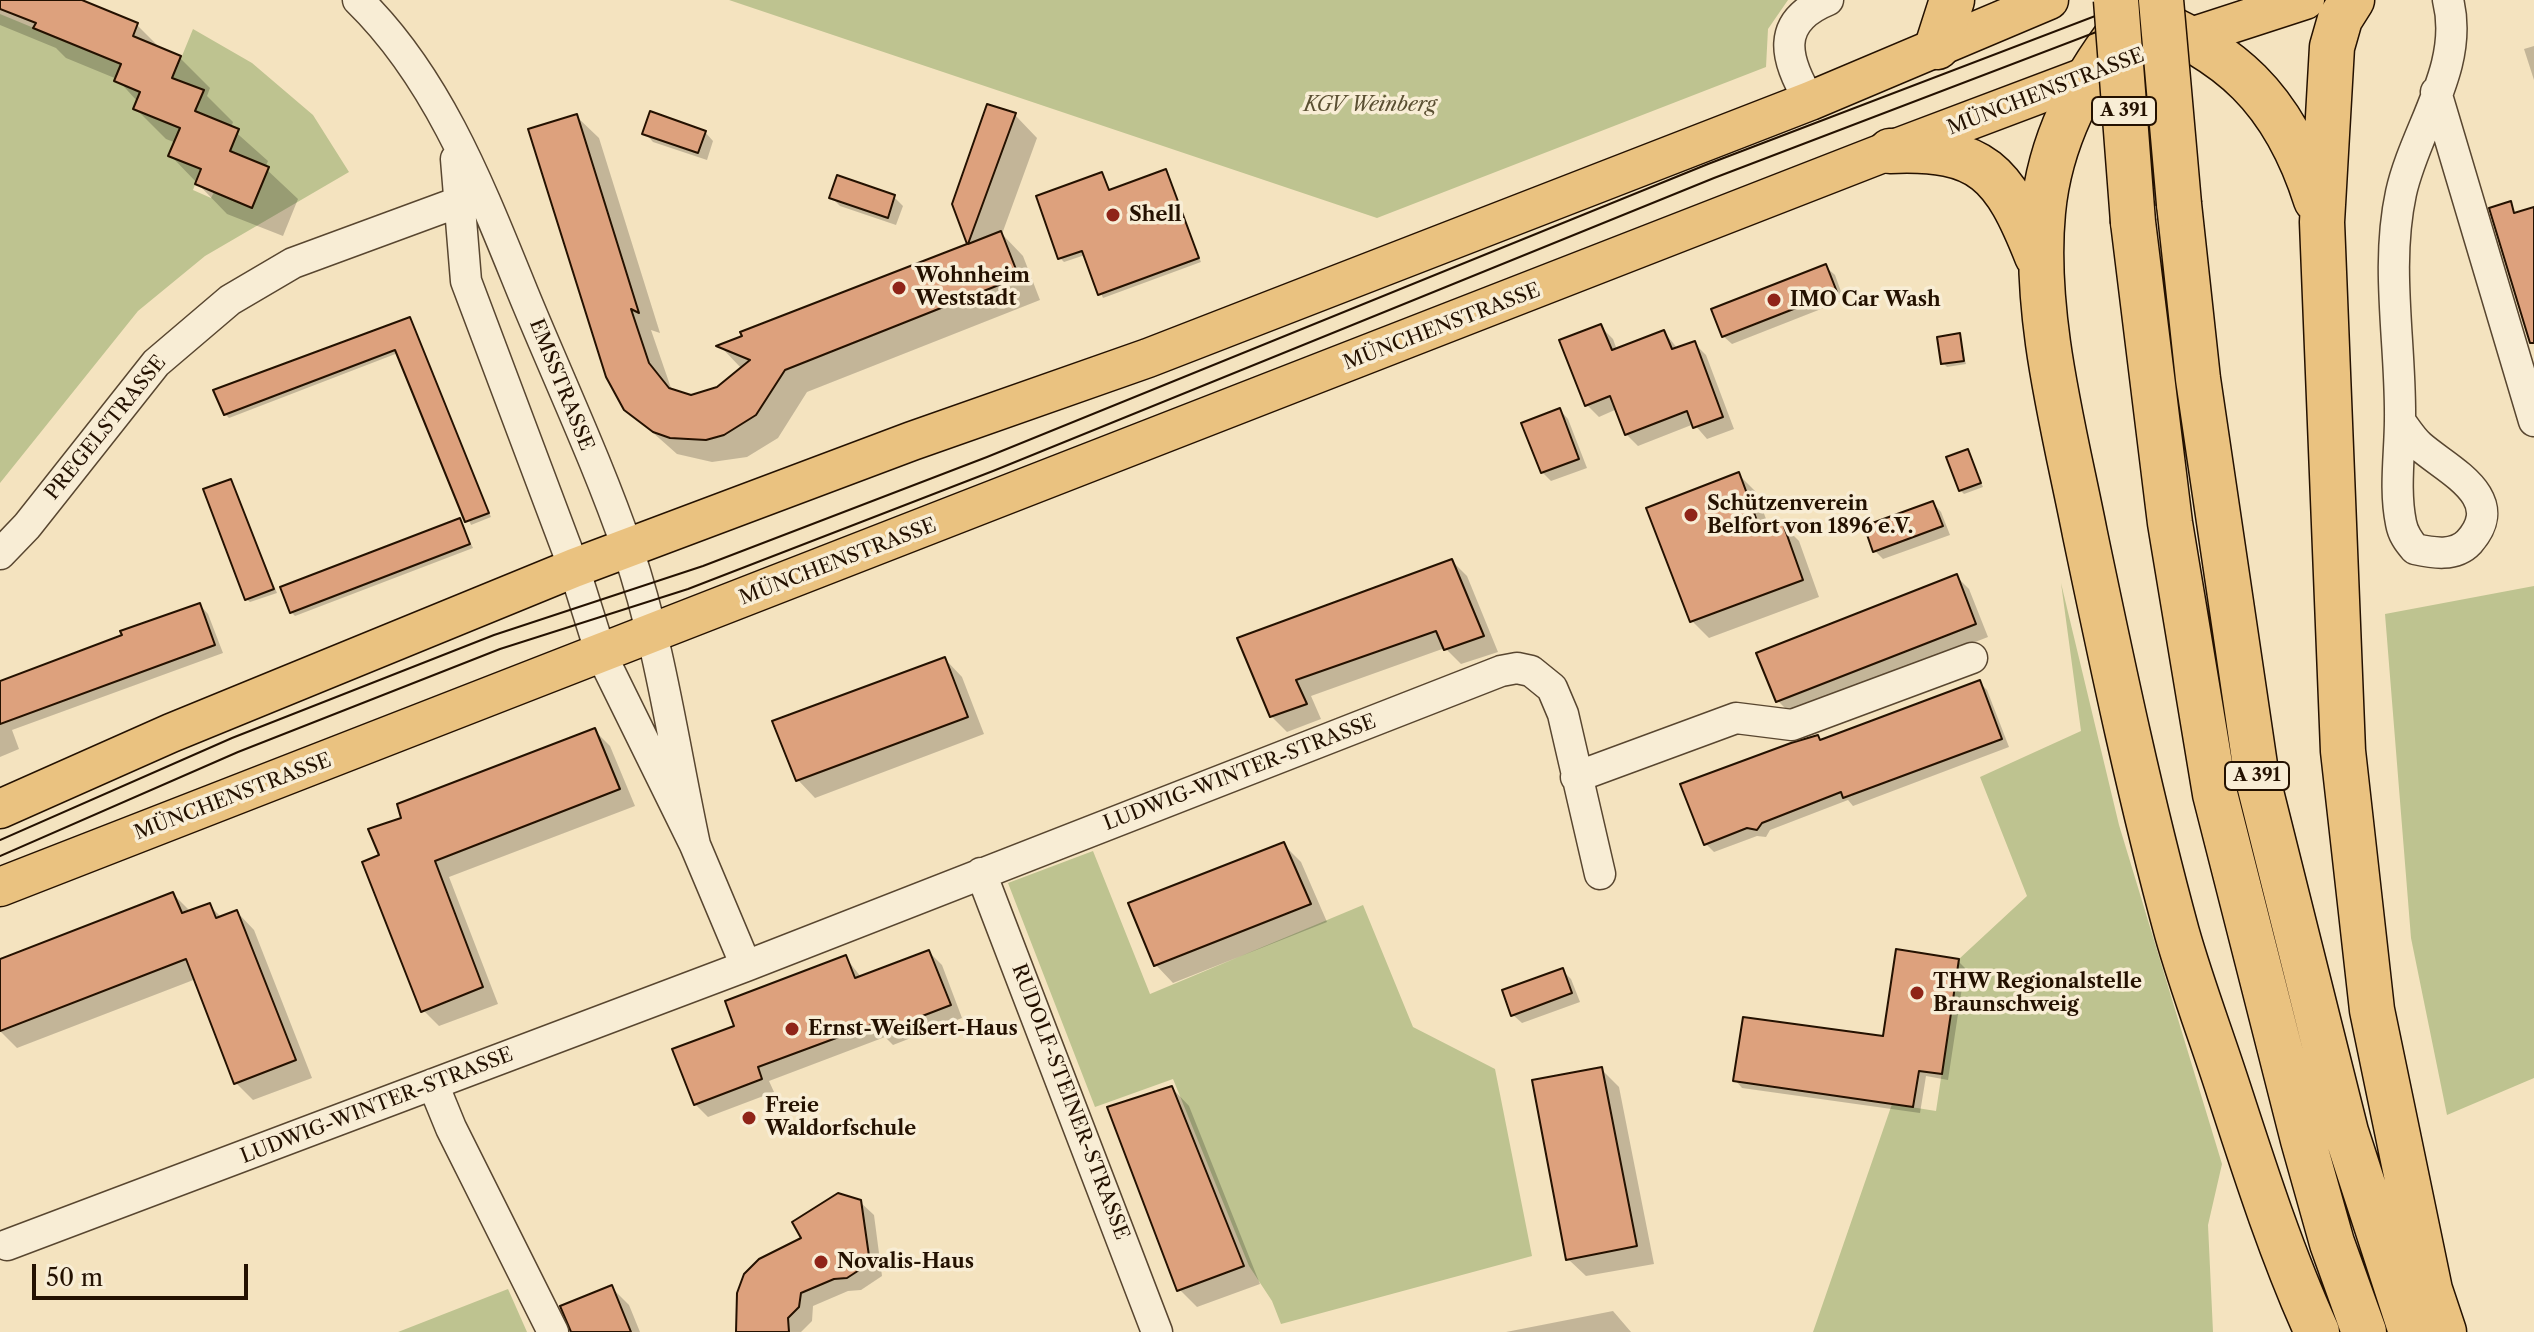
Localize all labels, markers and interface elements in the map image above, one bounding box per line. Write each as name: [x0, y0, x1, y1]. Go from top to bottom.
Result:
street label: MÜNCHENSTRASSE: [1944, 43, 2148, 141]
park label: KGV Weinberg: [1304, 93, 1436, 117]
road number: A 391: [2092, 97, 2156, 125]
place label: Shell: [1129, 203, 1182, 227]
marker: Shell: [1104, 206, 1122, 224]
place label: Wohnheim Weststadt: [915, 264, 1030, 311]
street label: MÜNCHENSTRASSE: [1340, 278, 1544, 376]
marker: Wohnheim Weststadt: [890, 279, 908, 297]
place label: IMO Car Wash: [1790, 288, 1941, 312]
marker: IMO Car Wash: [1765, 291, 1783, 309]
street label: EMSSTRASSE: [524, 316, 598, 454]
street label: PREGELSTRASSE: [40, 351, 172, 505]
place label: Schützenverein Belfort von 1896 e.V.: [1707, 492, 1913, 539]
marker: Schützenverein Belfort von 1896 e.V.: [1682, 506, 1700, 524]
street label: MÜNCHENSTRASSE: [736, 513, 940, 611]
street label: LUDWIG-WINTER-STRASSE: [1100, 710, 1380, 836]
street label: MÜNCHENSTRASSE: [131, 748, 335, 846]
road number: A 391: [2225, 762, 2289, 790]
street label: RUDOLF-STEINER-STRASSE: [1006, 961, 1134, 1243]
place label: THW Regionalstelle Braunschweig: [1933, 970, 2142, 1017]
marker: THW Regionalstelle Braunschweig: [1908, 984, 1926, 1002]
place label: Ernst-Weißert-Haus: [808, 1017, 1018, 1041]
marker: Ernst-Weißert-Haus: [783, 1020, 801, 1038]
street label: LUDWIG-WINTER-STRASSE: [237, 1043, 517, 1169]
place label: Freie Waldorfschule: [765, 1094, 916, 1141]
marker: Freie Waldorfschule: [740, 1109, 758, 1127]
scale bar: [36, 1248, 252, 1298]
place label: Novalis-Haus: [837, 1250, 974, 1274]
marker: Novalis-Haus: [812, 1253, 830, 1271]
text: 50 m: [46, 1263, 103, 1292]

